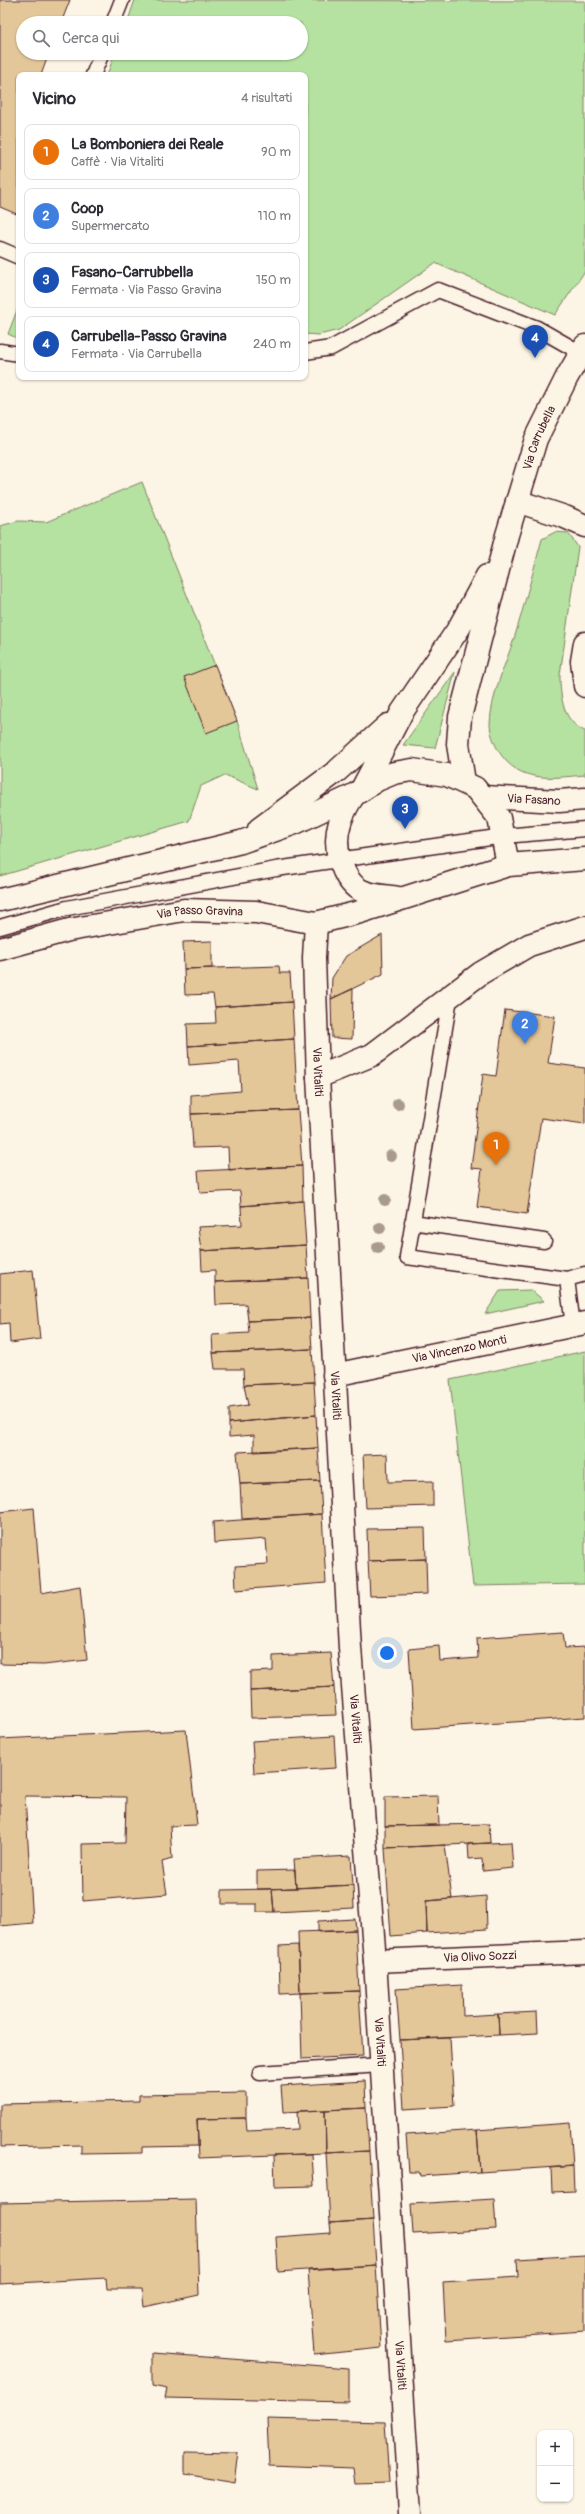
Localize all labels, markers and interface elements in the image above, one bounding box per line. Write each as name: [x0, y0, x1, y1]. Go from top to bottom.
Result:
search box: [16, 16, 308, 60]
icon: search: [30, 27, 52, 49]
text: Cerca qui: [62, 29, 119, 48]
text: Vicino: [32, 88, 76, 109]
text: 4 risultati: [241, 90, 292, 106]
text: La Bomboniera dei Reale: [71, 135, 223, 154]
text: 1: [43, 144, 49, 160]
text: 90 m: [261, 144, 291, 160]
text: Caffè · Via Vitaliti: [71, 154, 164, 170]
text: Coop: [71, 199, 104, 218]
text: 2: [42, 208, 50, 224]
text: 110 m: [258, 208, 291, 224]
text: Supermercato: [71, 218, 149, 234]
text: Fasano-Carrubbella: [71, 263, 193, 282]
text: 3: [42, 272, 50, 288]
text: 150 m: [256, 272, 291, 288]
text: Fermata · Via Passo Gravina: [71, 282, 222, 298]
pin: 4: [522, 325, 548, 358]
text: Carrubella-Passo Gravina: [71, 327, 227, 346]
text: 4: [42, 336, 50, 352]
text: 240 m: [253, 336, 291, 352]
text: Fermata · Via Carrubella: [71, 346, 202, 362]
street label: Via Carrubella: [520, 403, 560, 472]
street label: Via Fasano: [507, 791, 562, 809]
pin: 3: [392, 796, 418, 829]
street label: Via Passo Gravina: [156, 903, 244, 923]
pin: 2: [512, 1011, 538, 1044]
street label: Via Vitaliti: [309, 1047, 326, 1097]
pin: 1: [483, 1132, 509, 1165]
street label: Via Vincenzo Monti: [411, 1332, 508, 1367]
street label: Via Vitaliti: [326, 1370, 344, 1420]
your location: [377, 1643, 397, 1663]
street label: Via Vitaliti: [346, 1694, 365, 1744]
street label: Via Olivo Sozzi: [443, 1948, 517, 1966]
street label: Via Vitaliti: [371, 2017, 389, 2067]
street label: Via Vitaliti: [391, 2340, 409, 2390]
map controls: [537, 2430, 573, 2502]
button: +: [537, 2430, 573, 2466]
button: −: [537, 2466, 573, 2502]

